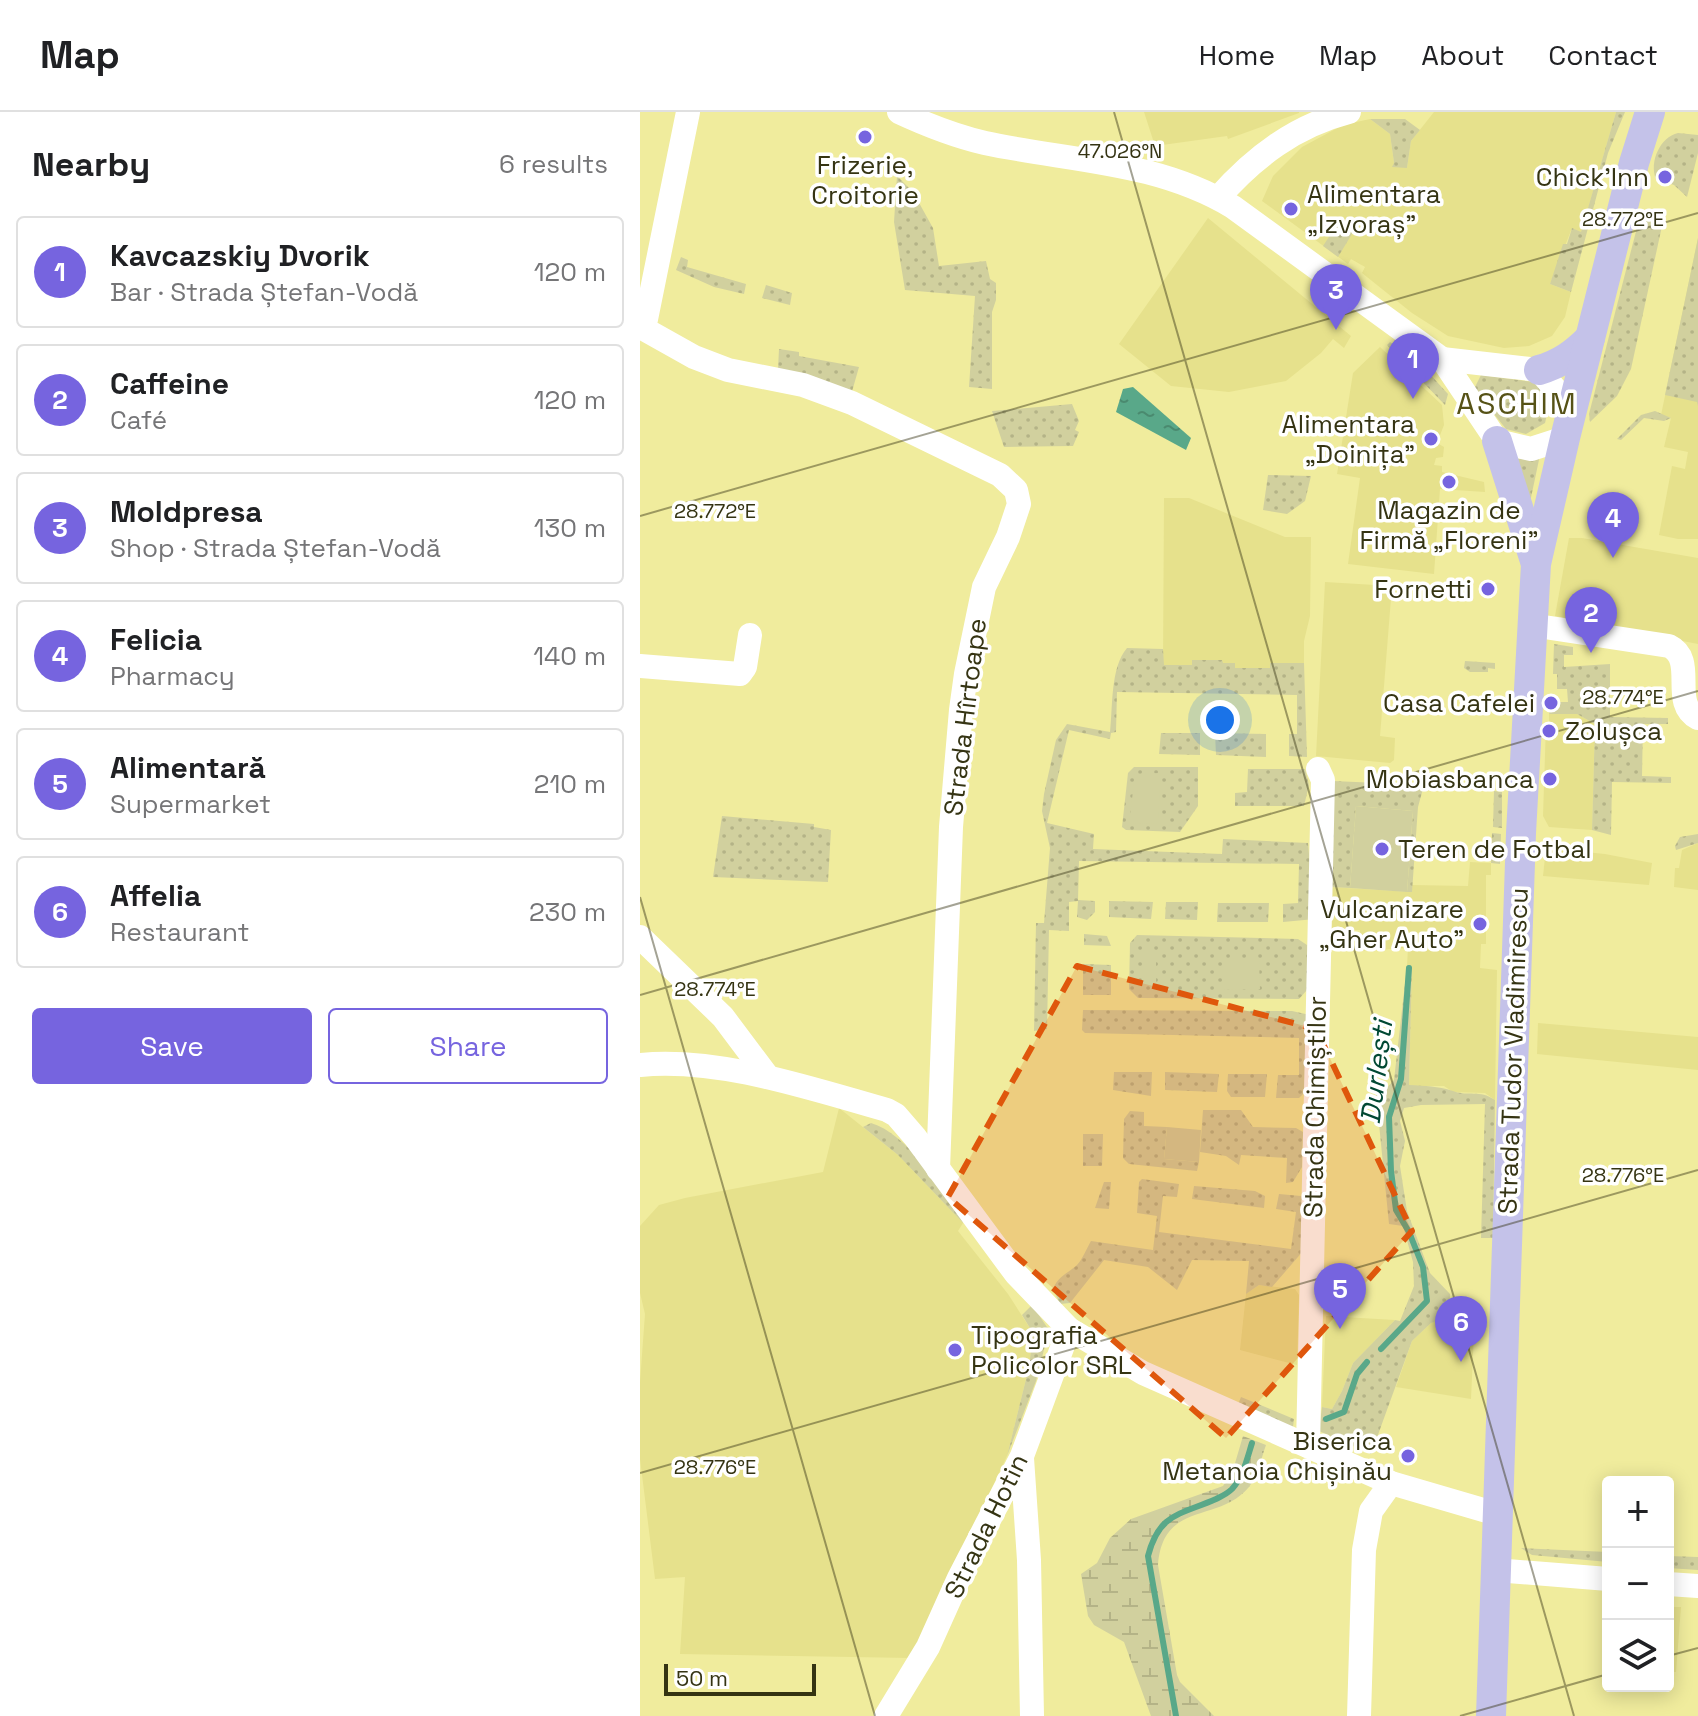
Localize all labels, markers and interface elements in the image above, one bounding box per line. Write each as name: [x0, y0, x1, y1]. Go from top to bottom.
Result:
text: Map: [40, 31, 120, 79]
text: Home: [1199, 37, 1275, 73]
text: Map: [1319, 37, 1377, 73]
text: About: [1421, 37, 1504, 73]
text: Contact: [1548, 37, 1658, 73]
marker: Frizerie, Croitorie: [856, 128, 874, 146]
text: 47.026°N: [1078, 138, 1162, 164]
text: Nearby: [32, 143, 150, 186]
text: 6 results: [499, 147, 608, 181]
place label: Frizerie, Croitorie: [811, 148, 919, 212]
place label: Chick'Inn: [1536, 160, 1649, 194]
marker: Chick'Inn: [1656, 168, 1674, 186]
place label: Alimentara „Izvoraș”: [1307, 177, 1441, 241]
marker: Alimentara „Izvoraș”: [1282, 200, 1300, 218]
text: 28.772°E: [1582, 206, 1664, 232]
text: Kavcazskiy Dvorik: [110, 236, 370, 275]
text: 1: [54, 255, 66, 289]
text: 120 m: [534, 255, 606, 289]
pin: 3: [1310, 264, 1362, 330]
text: Bar · Strada Ștefan-Vodă: [110, 275, 418, 309]
pin: 1: [1387, 333, 1439, 399]
text: Caffeine: [110, 364, 229, 403]
text: 2: [52, 383, 68, 417]
text: 120 m: [534, 383, 606, 417]
district label: ASCHIM: [1456, 384, 1578, 423]
text: Café: [110, 403, 167, 437]
place label: Alimentara „Doinița”: [1281, 407, 1415, 471]
marker: Alimentara „Doinița”: [1422, 430, 1440, 448]
marker: Magazin de Firmă „Floreni”: [1440, 473, 1458, 491]
text: Moldpresa: [110, 492, 263, 531]
pin: 4: [1587, 492, 1639, 558]
place label: Magazin de Firmă „Floreni”: [1360, 493, 1538, 557]
text: 28.772°E: [674, 498, 756, 524]
text: 3: [52, 511, 68, 545]
text: 130 m: [534, 511, 606, 545]
text: Shop · Strada Ștefan-Vodă: [110, 531, 441, 565]
place label: Fornetti: [1374, 572, 1472, 606]
marker: Fornetti: [1479, 580, 1497, 598]
pin: 2: [1565, 587, 1617, 653]
street label: Strada Hîrtoape: [936, 616, 994, 818]
text: Felicia: [110, 620, 202, 659]
text: 4: [52, 639, 68, 673]
text: 140 m: [533, 639, 606, 673]
text: Pharmacy: [110, 659, 235, 693]
text: 28.774°E: [1582, 684, 1664, 710]
place label: Casa Cafelei: [1383, 686, 1535, 720]
marker: Casa Cafelei: [1542, 694, 1560, 712]
your location: [1200, 700, 1240, 740]
place label: Zolușca: [1565, 714, 1662, 748]
marker: Zolușca: [1540, 722, 1558, 740]
text: Alimentară: [110, 748, 266, 787]
place label: Mobiasbanca: [1366, 762, 1534, 796]
text: 5: [52, 767, 68, 801]
text: 210 m: [534, 767, 606, 801]
marker: Mobiasbanca: [1541, 770, 1559, 788]
text: Supermarket: [110, 787, 271, 821]
place label: Teren de Fotbal: [1398, 832, 1592, 866]
marker: Teren de Fotbal: [1373, 840, 1391, 858]
text: Affelia: [110, 876, 201, 915]
street label: Strada Tudor Vladimirescu: [1490, 887, 1536, 1215]
place label: Vulcanizare „Gher Auto”: [1319, 892, 1464, 956]
text: 6: [52, 895, 68, 929]
text: 230 m: [529, 895, 606, 929]
text: Restaurant: [110, 915, 249, 949]
marker: Vulcanizare „Gher Auto”: [1471, 915, 1489, 933]
text: 28.774°E: [674, 976, 756, 1002]
street label: Strada Chimiștilor: [1296, 996, 1334, 1218]
button: Save: [32, 1008, 312, 1084]
button: Share: [328, 1008, 608, 1084]
water label: Durlești: [1352, 1015, 1401, 1126]
text: 28.776°E: [1582, 1162, 1664, 1188]
pin: 5: [1314, 1263, 1366, 1329]
pin: 6: [1435, 1296, 1487, 1362]
place label: Tipografia Policolor SRL: [971, 1318, 1132, 1382]
marker: Tipografia Policolor SRL: [946, 1341, 964, 1359]
place label: Biserica Metanoia Chișinău: [1162, 1424, 1392, 1488]
marker: Biserica Metanoia Chișinău: [1399, 1447, 1417, 1465]
street label: Strada Hotin: [936, 1448, 1036, 1604]
text: 28.776°E: [674, 1454, 756, 1480]
map controls: [1602, 1476, 1674, 1692]
button: +: [1602, 1476, 1674, 1548]
button: −: [1602, 1548, 1674, 1620]
button: layers: [1602, 1620, 1674, 1692]
scale bar: [664, 1660, 816, 1696]
text: 50 m: [676, 1664, 728, 1692]

